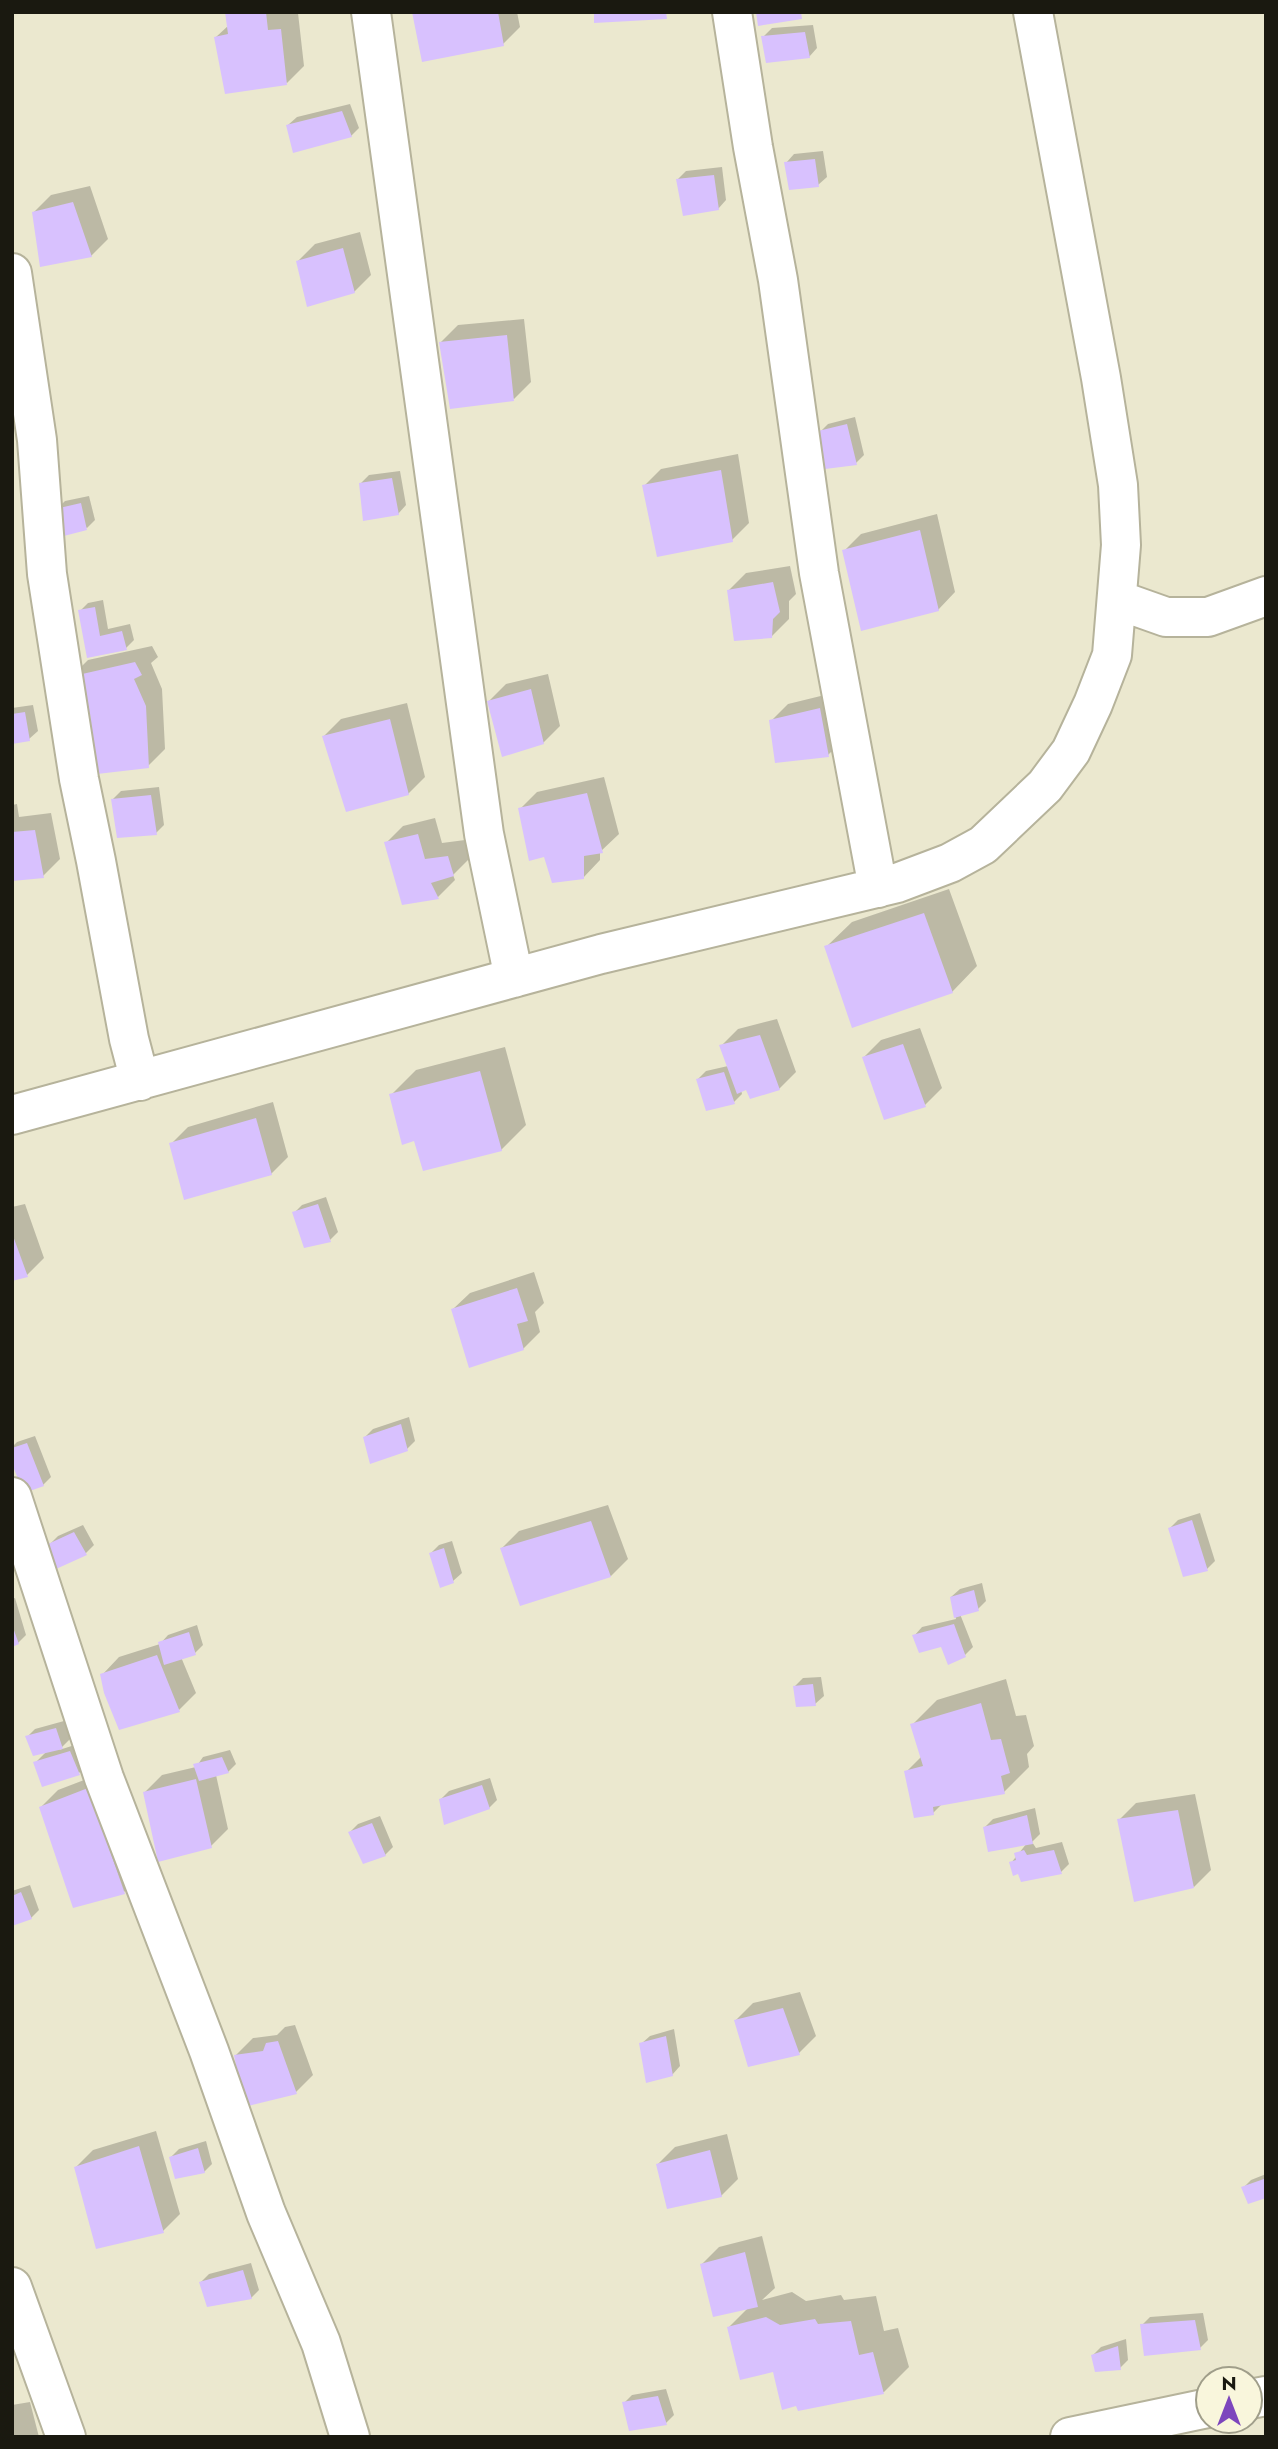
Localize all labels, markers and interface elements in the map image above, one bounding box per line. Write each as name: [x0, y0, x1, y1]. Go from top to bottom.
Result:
north arrow: [1194, 2365, 1264, 2435]
text: N: [1221, 2370, 1237, 2397]

